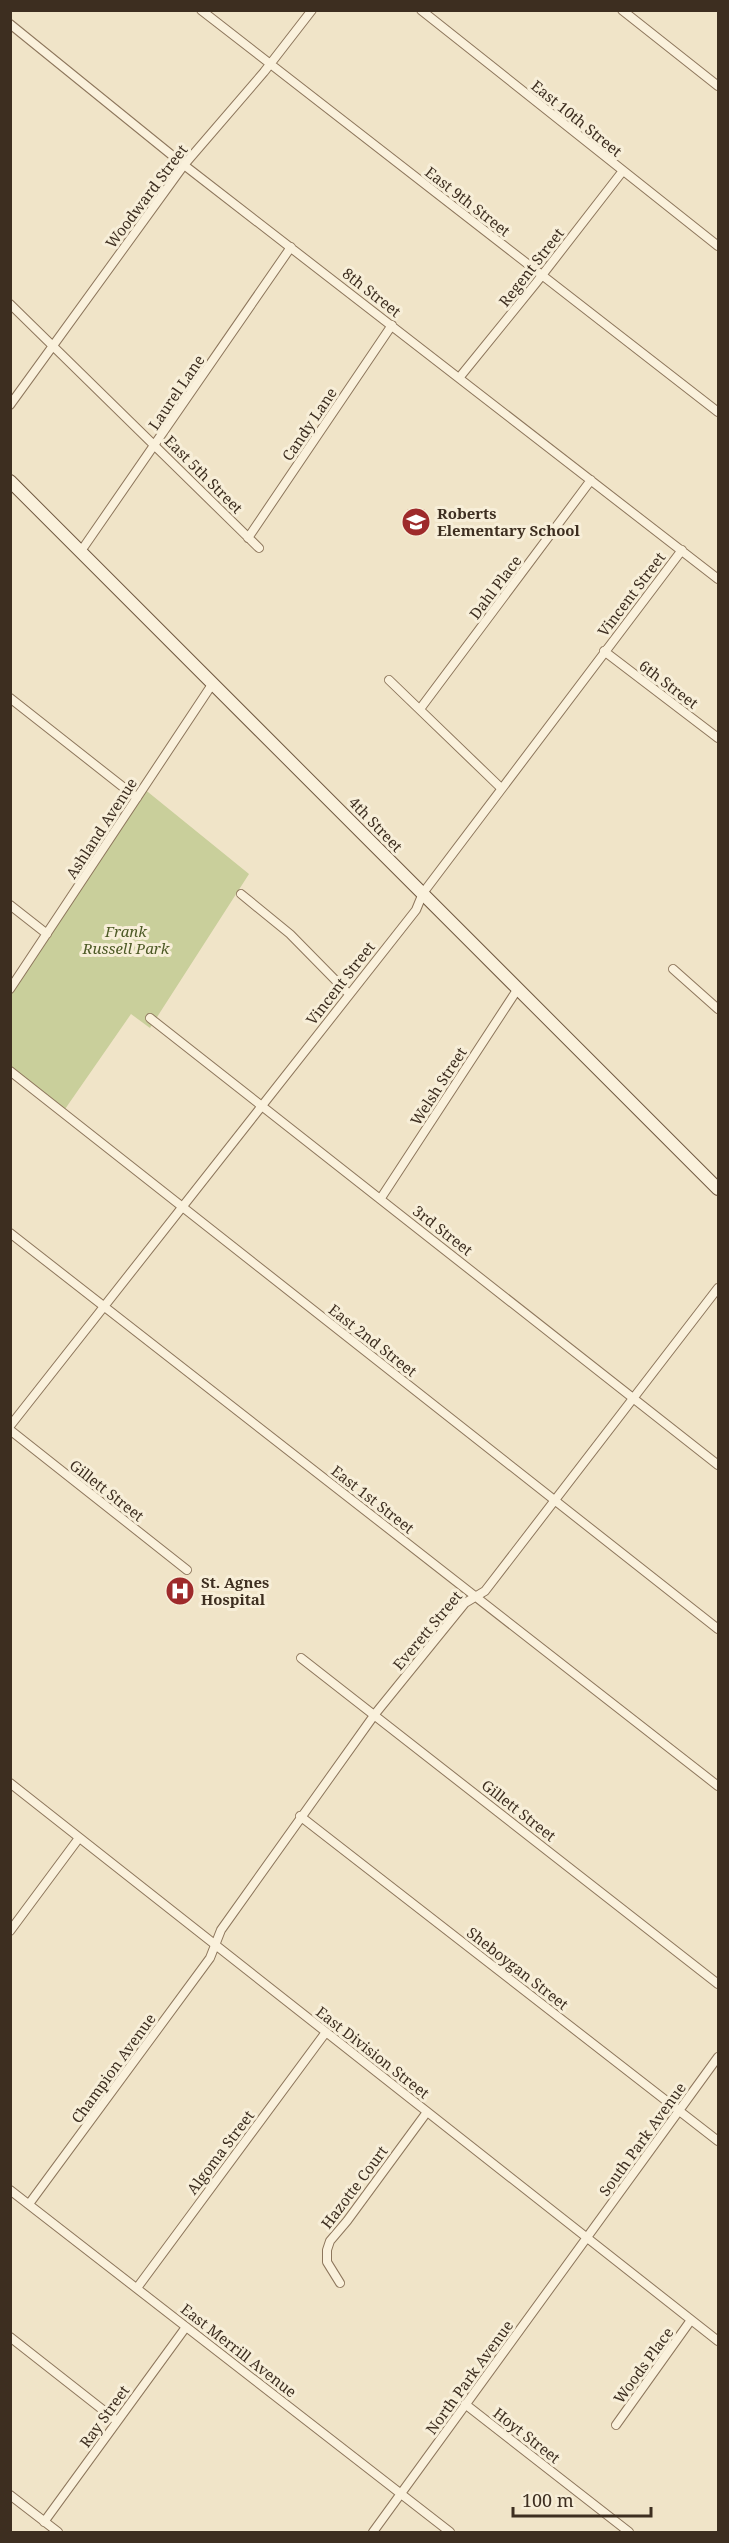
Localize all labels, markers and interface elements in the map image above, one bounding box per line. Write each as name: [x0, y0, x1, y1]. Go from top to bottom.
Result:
street label: East 10th Street: [528, 75, 626, 161]
street label: Woodward Street: [100, 140, 192, 252]
street label: East 9th Street: [421, 162, 515, 240]
street label: Regent Street: [494, 224, 568, 310]
street label: 8th Street: [339, 263, 405, 321]
street label: Laurel Lane: [144, 351, 208, 433]
street label: Candy Lane: [277, 383, 341, 465]
street label: East 5th Street: [161, 431, 247, 517]
place label: Roberts Elementary School: [437, 503, 581, 540]
school or university icon: Roberts Elementary School: [400, 506, 432, 538]
street label: Vincent Street: [593, 548, 669, 640]
street label: Dahl Place: [464, 551, 526, 623]
street label: 6th Street: [635, 655, 703, 713]
street label: Ashland Avenue: [61, 774, 141, 882]
street label: 4th Street: [345, 792, 407, 856]
park label: Frank Russell Park: [82, 921, 170, 958]
street label: Vincent Street: [301, 937, 379, 1029]
street label: Welsh Street: [405, 1043, 471, 1129]
street label: 3rd Street: [409, 1200, 477, 1260]
street label: East 2nd Street: [325, 1299, 421, 1381]
street label: Gillett Street: [66, 1455, 148, 1525]
street label: East 1st Street: [327, 1460, 419, 1538]
place label: St. Agnes Hospital: [201, 1572, 269, 1609]
hospital icon: St. Agnes Hospital: [164, 1575, 196, 1607]
street label: Everett Street: [388, 1586, 466, 1674]
street label: Gillett Street: [478, 1775, 560, 1845]
street label: Sheboygan Street: [463, 1922, 573, 2014]
street label: East Division Street: [312, 2001, 434, 2103]
street label: Champion Avenue: [66, 2009, 160, 2127]
street label: South Park Avenue: [594, 2078, 690, 2200]
street label: Algoma Street: [182, 2106, 258, 2198]
street label: Hazotte Court: [316, 2141, 392, 2233]
street label: East Merrill Avenue: [177, 2299, 301, 2401]
street label: North Park Avenue: [421, 2316, 517, 2438]
street label: Woods Place: [609, 2323, 677, 2407]
street label: Ray Street: [75, 2381, 133, 2451]
street label: Hoyt Street: [489, 2403, 565, 2467]
scale bar: [513, 2480, 651, 2518]
text: 100 m: [522, 2488, 574, 2512]

